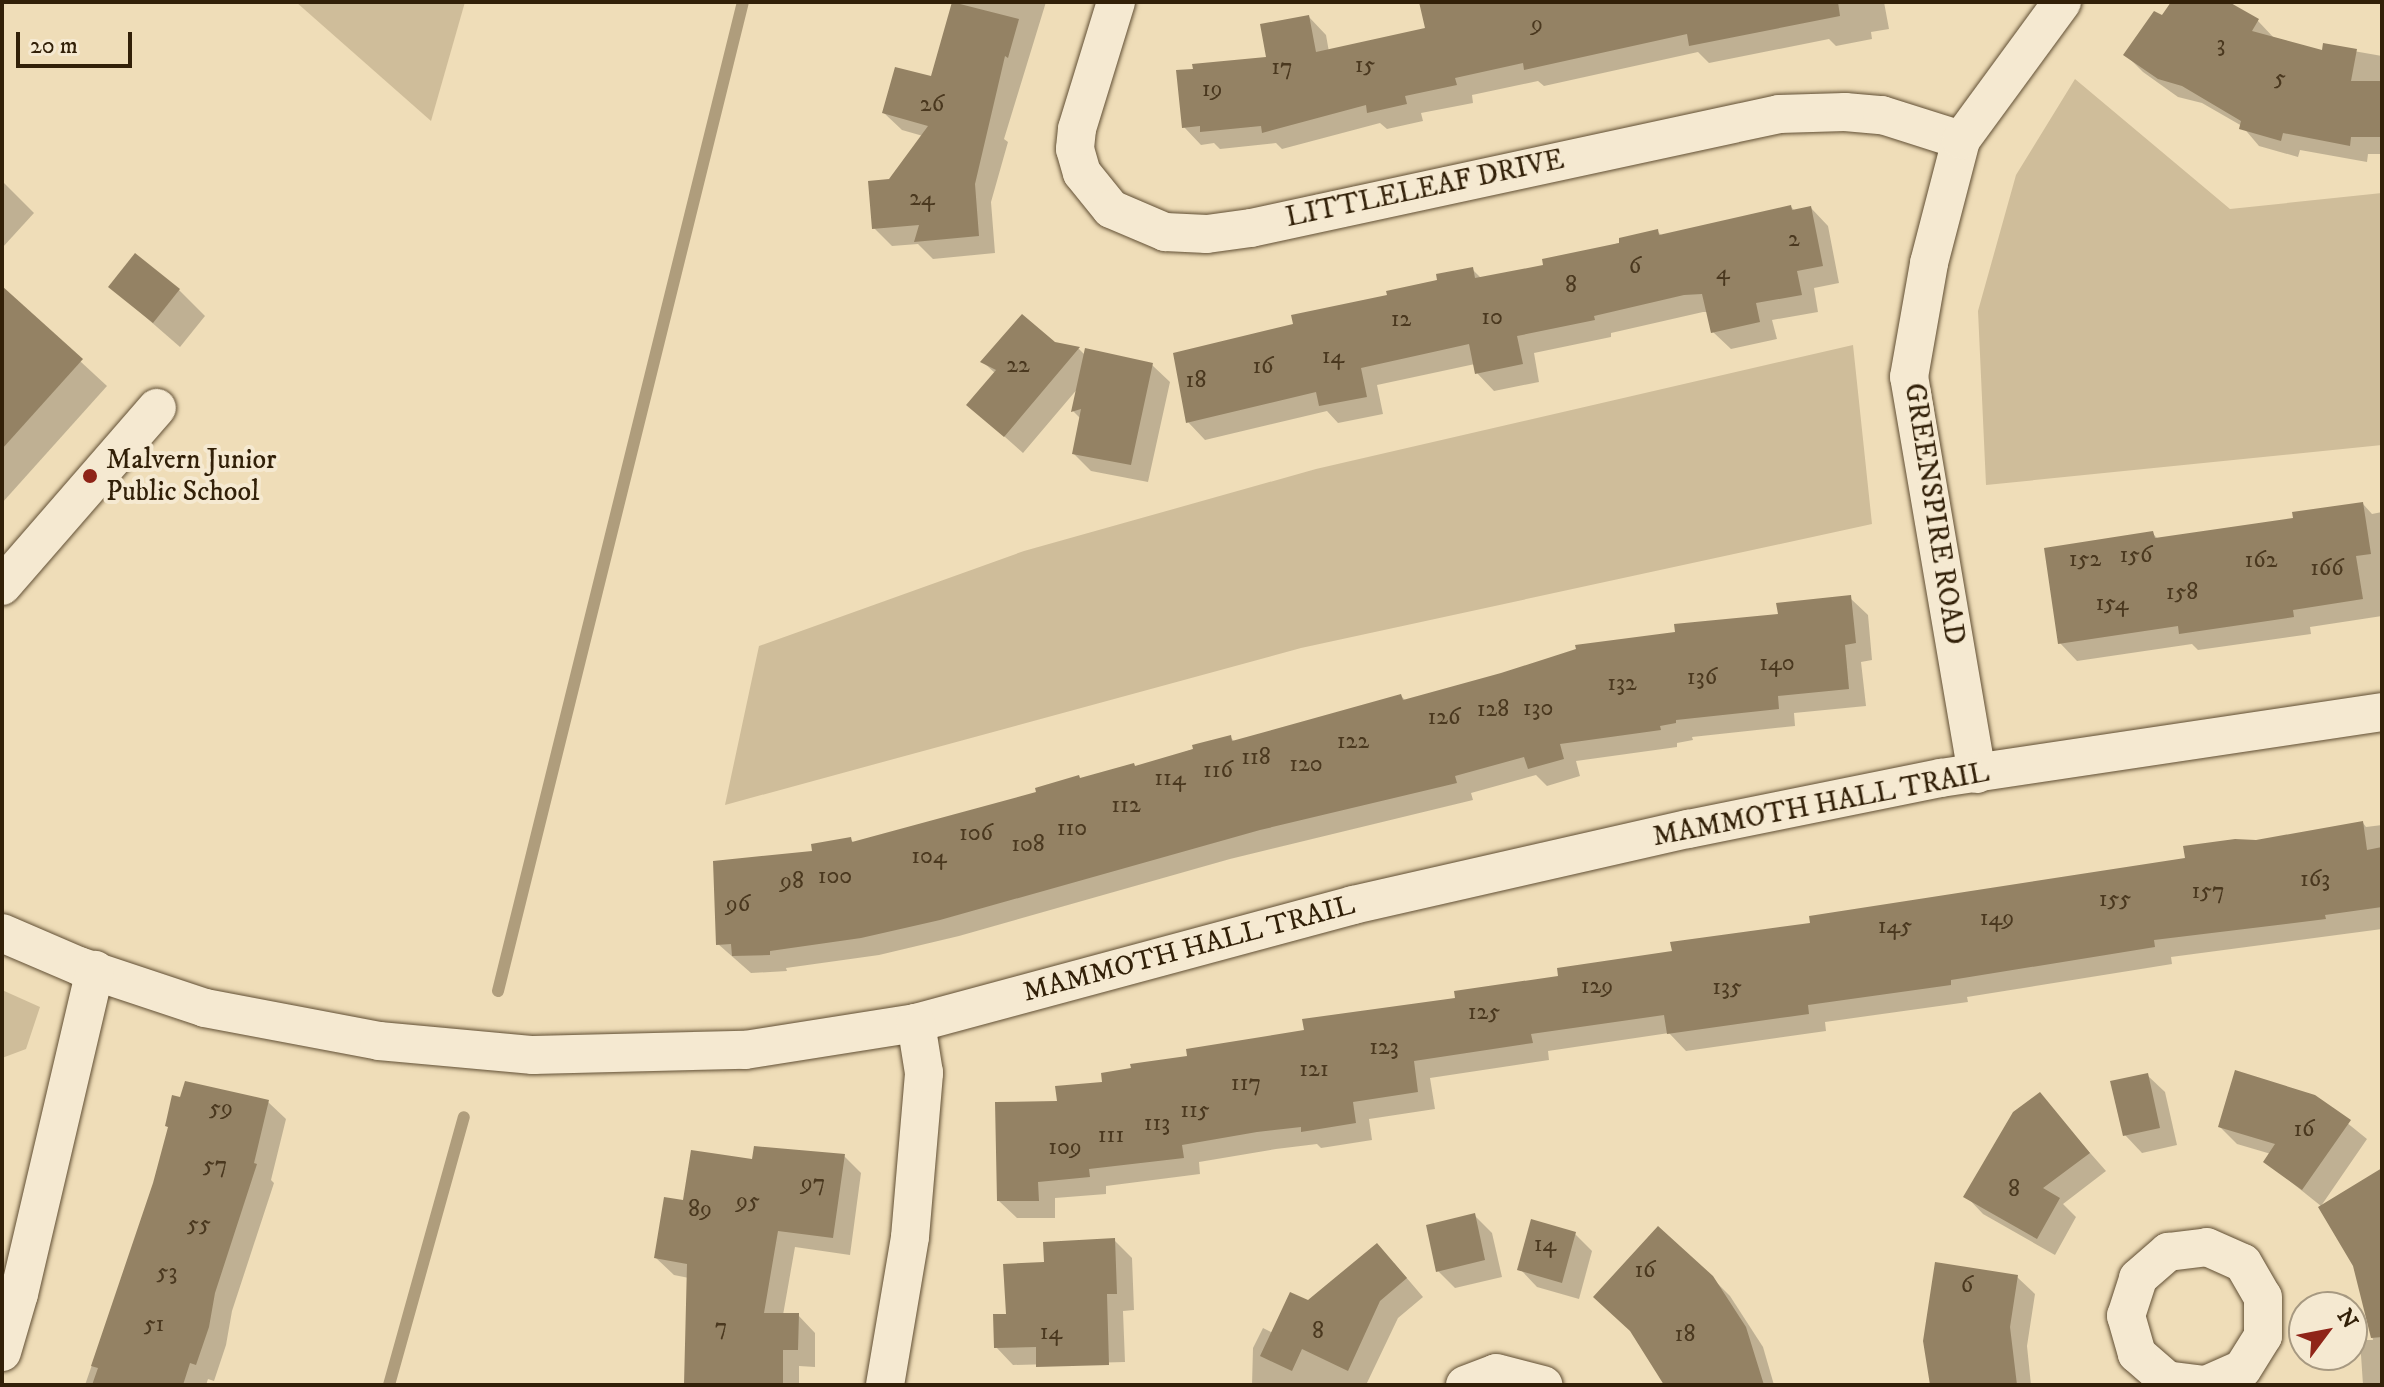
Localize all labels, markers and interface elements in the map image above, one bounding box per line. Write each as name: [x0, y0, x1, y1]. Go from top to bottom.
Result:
house number: 9: [1531, 11, 1543, 39]
scale bar: [20, 16, 136, 66]
text: 20 m: [30, 31, 78, 61]
house number: 3: [2217, 31, 2225, 59]
house number: 15: [1355, 52, 1375, 80]
house number: 17: [1271, 54, 1293, 82]
house number: 5: [2274, 65, 2286, 93]
house number: 19: [1202, 76, 1222, 104]
house number: 26: [920, 91, 944, 119]
street label: LITTLELEAF DRIVE: [1283, 143, 1567, 235]
house number: 24: [909, 185, 935, 213]
house number: 2: [1788, 226, 1800, 254]
house number: 6: [1629, 253, 1641, 281]
house number: 4: [1716, 259, 1730, 287]
house number: 8: [1565, 272, 1577, 300]
house number: 10: [1481, 304, 1503, 332]
house number: 12: [1391, 306, 1411, 334]
house number: 14: [1322, 343, 1344, 371]
house number: 22: [1006, 352, 1030, 380]
house number: 16: [1252, 353, 1274, 381]
house number: 18: [1186, 367, 1206, 395]
street label: GREENSPIRE ROAD: [1897, 381, 1971, 647]
place label: Malvern Junior Public School: [106, 443, 277, 509]
marker: Malvern Junior Public School: [81, 467, 99, 485]
house number: 156: [2119, 542, 2153, 570]
house number: 152: [2069, 546, 2101, 574]
house number: 162: [2244, 547, 2278, 575]
house number: 166: [2310, 555, 2344, 583]
house number: 158: [2166, 579, 2198, 607]
house number: 154: [2095, 590, 2129, 618]
house number: 140: [1759, 650, 1795, 678]
house number: 136: [1687, 664, 1717, 692]
house number: 132: [1607, 670, 1637, 698]
house number: 130: [1523, 695, 1553, 723]
house number: 128: [1477, 696, 1509, 724]
house number: 126: [1427, 704, 1461, 732]
house number: 122: [1337, 728, 1369, 756]
house number: 118: [1241, 744, 1271, 772]
house number: 120: [1289, 751, 1323, 779]
street label: MAMMOTH HALL TRAIL: [1650, 756, 1992, 854]
house number: 116: [1203, 757, 1233, 785]
house number: 114: [1154, 765, 1186, 793]
house number: 112: [1111, 792, 1141, 820]
house number: 110: [1057, 815, 1087, 843]
house number: 106: [959, 820, 993, 848]
house number: 108: [1011, 831, 1045, 859]
house number: 104: [911, 843, 947, 871]
house number: 100: [818, 863, 852, 891]
house number: 163: [2300, 866, 2330, 894]
house number: 98: [780, 868, 804, 896]
house number: 157: [2191, 878, 2225, 906]
house number: 155: [2099, 886, 2131, 914]
street label: MAMMOTH HALL TRAIL: [1019, 889, 1359, 1009]
house number: 96: [726, 891, 750, 919]
house number: 149: [1980, 905, 2014, 933]
house number: 145: [1878, 913, 1912, 941]
house number: 129: [1581, 973, 1613, 1001]
house number: 135: [1712, 974, 1742, 1002]
house number: 125: [1468, 999, 1500, 1027]
house number: 123: [1369, 1034, 1399, 1062]
house number: 121: [1299, 1056, 1329, 1084]
house number: 117: [1231, 1070, 1261, 1098]
house number: 59: [209, 1095, 233, 1123]
house number: 115: [1180, 1097, 1210, 1125]
house number: 113: [1144, 1110, 1170, 1138]
house number: 16: [2293, 1116, 2315, 1144]
house number: 111: [1098, 1122, 1124, 1150]
house number: 109: [1048, 1134, 1082, 1162]
house number: 57: [203, 1152, 227, 1180]
house number: 97: [801, 1170, 825, 1198]
house number: 8: [2008, 1176, 2020, 1204]
house number: 95: [736, 1188, 760, 1216]
house number: 89: [688, 1196, 712, 1224]
house number: 55: [187, 1211, 211, 1239]
house number: 14: [1534, 1231, 1556, 1259]
house number: 16: [1634, 1257, 1656, 1285]
house number: 53: [157, 1259, 177, 1287]
house number: 6: [1961, 1272, 1973, 1300]
north arrow: [2288, 1291, 2368, 1371]
text: N: [2331, 1304, 2363, 1334]
house number: 51: [144, 1311, 164, 1339]
house number: 7: [715, 1314, 727, 1342]
house number: 8: [1312, 1318, 1324, 1346]
house number: 14: [1040, 1319, 1062, 1347]
house number: 18: [1675, 1321, 1695, 1349]

